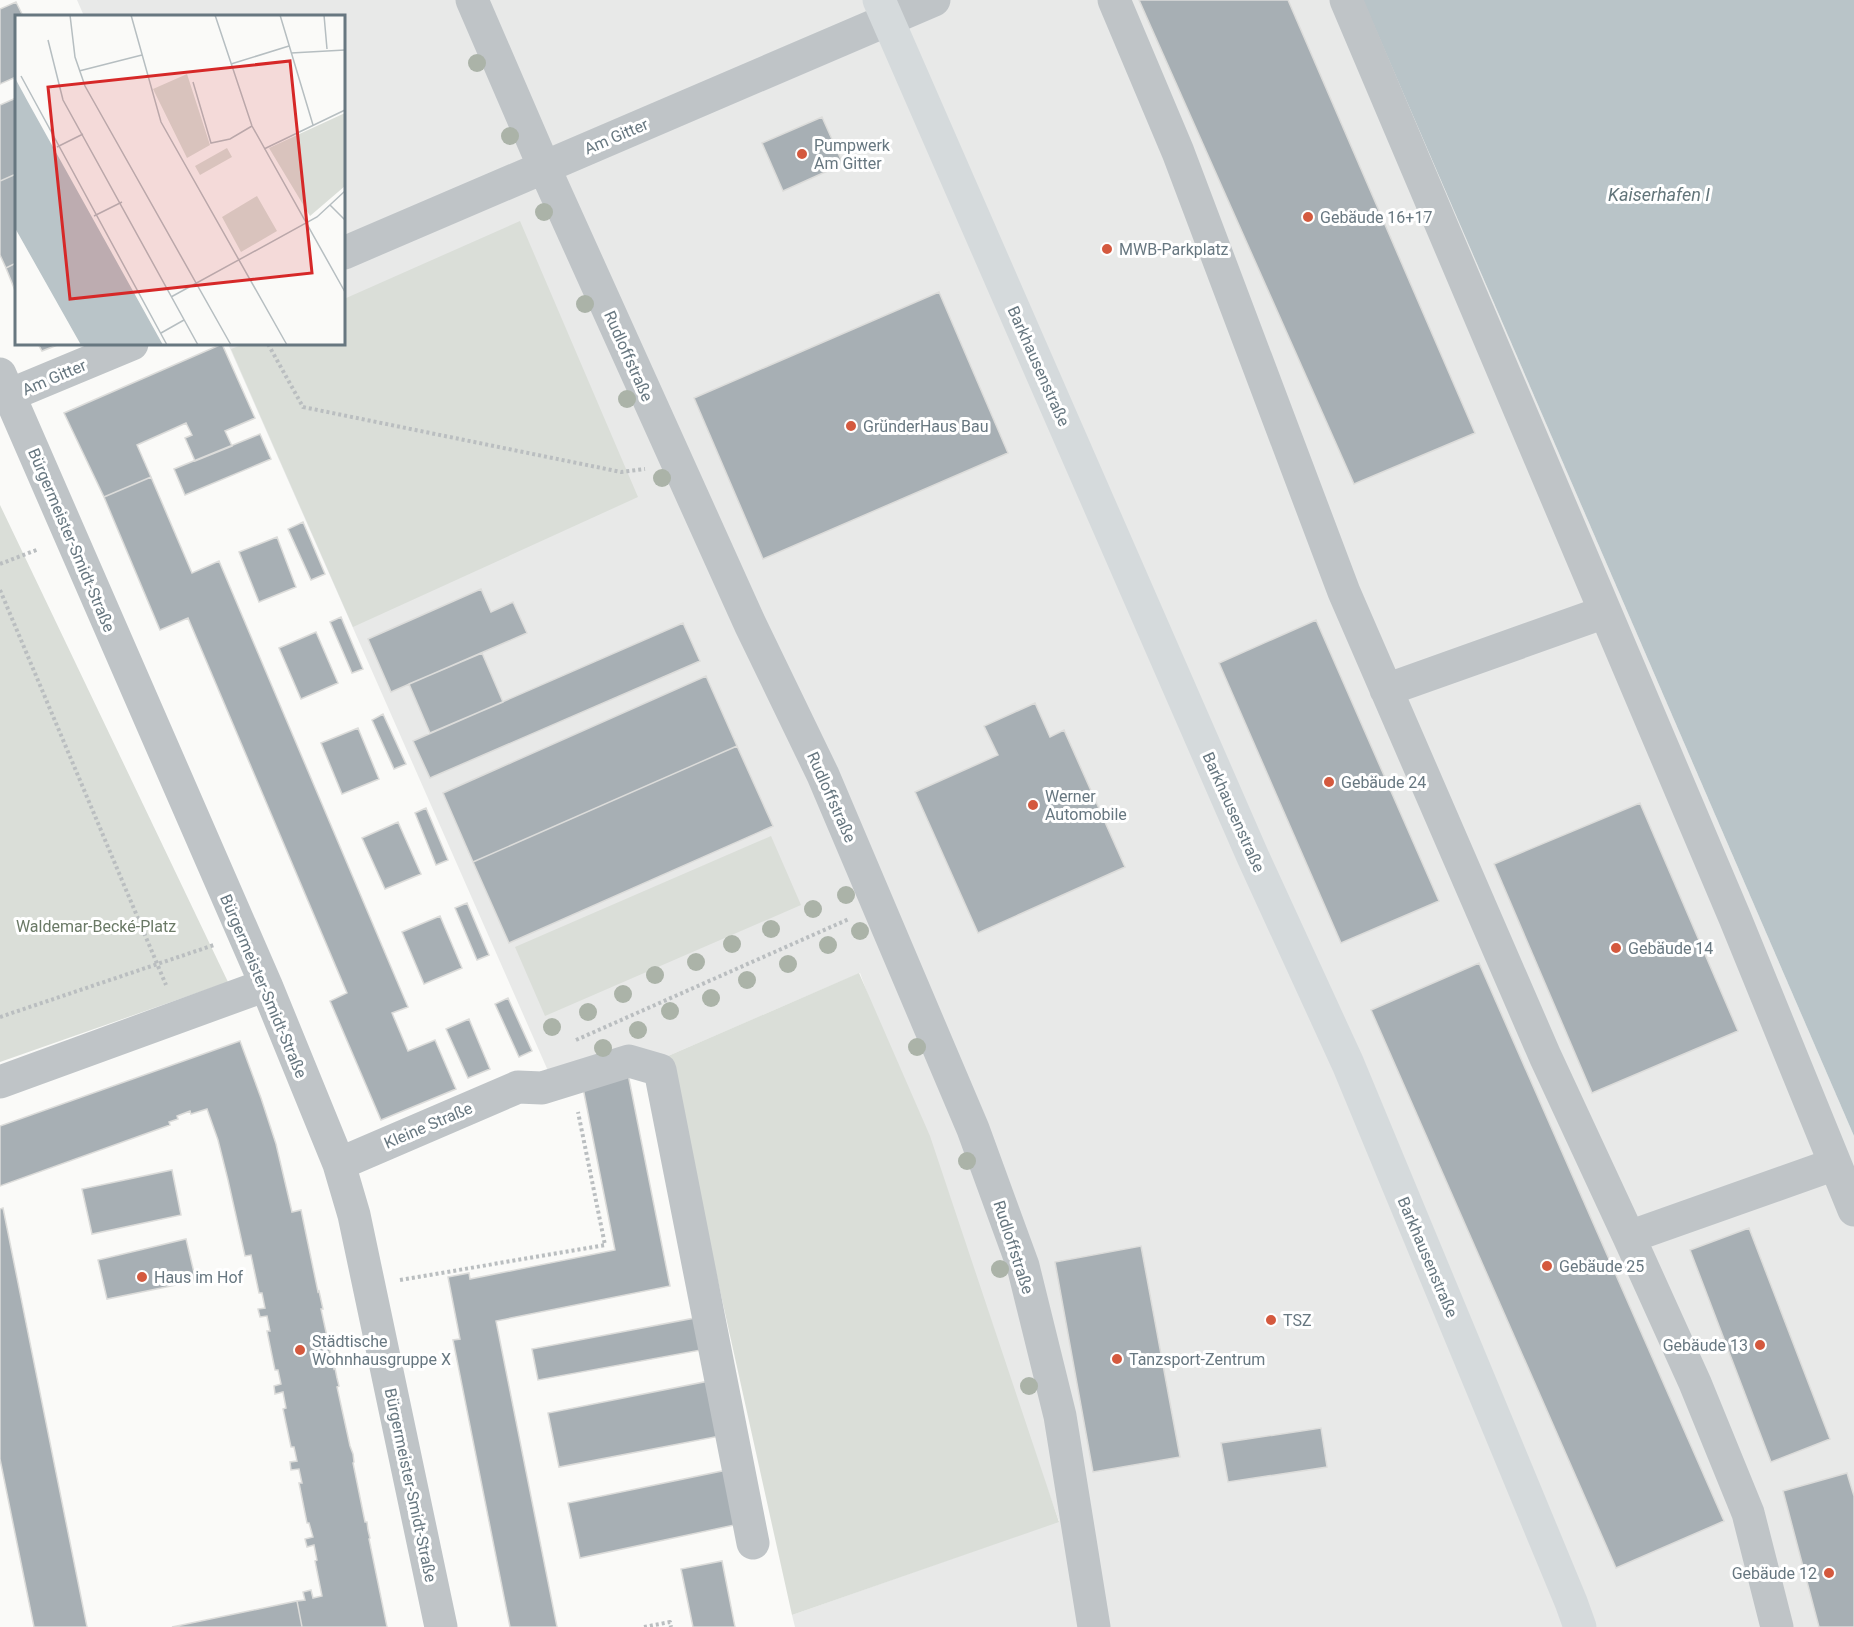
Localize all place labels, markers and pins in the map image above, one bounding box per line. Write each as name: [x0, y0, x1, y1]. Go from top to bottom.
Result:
place label: Pumpwerk Am Gitter: [814, 136, 891, 173]
marker: Pumpwerk Am Gitter: [795, 147, 809, 161]
place label: Gebäude 16+17: [1320, 208, 1432, 227]
marker: Gebäude 16+17: [1301, 210, 1315, 224]
place label: MWB-Parkplatz: [1119, 240, 1229, 259]
marker: MWB-Parkplatz: [1100, 242, 1114, 256]
place label: GründerHaus Bau: [863, 417, 989, 436]
marker: GründerHaus Bau: [844, 419, 858, 433]
place label: Gebäude 24: [1341, 773, 1426, 792]
marker: Gebäude 24: [1322, 775, 1336, 789]
place label: Werner Automobile: [1045, 787, 1127, 824]
marker: Werner Automobile: [1026, 798, 1040, 812]
place label: Gebäude 14: [1628, 939, 1713, 958]
marker: Gebäude 14: [1609, 941, 1623, 955]
place label: Gebäude 25: [1559, 1257, 1644, 1276]
marker: Gebäude 25: [1540, 1259, 1554, 1273]
place label: Haus im Hof: [154, 1268, 244, 1287]
marker: Haus im Hof: [135, 1270, 149, 1284]
place label: TSZ: [1283, 1311, 1312, 1330]
marker: TSZ: [1264, 1313, 1278, 1327]
place label: Städtische Wohnhausgruppe X: [312, 1332, 451, 1369]
place label: Gebäude 13: [1663, 1336, 1748, 1355]
marker: Gebäude 13: [1753, 1338, 1767, 1352]
marker: Städtische Wohnhausgruppe X: [293, 1343, 307, 1357]
place label: Tanzsport-Zentrum: [1129, 1350, 1265, 1369]
marker: Tanzsport-Zentrum: [1110, 1352, 1124, 1366]
place label: Gebäude 12: [1732, 1564, 1817, 1583]
marker: Gebäude 12: [1822, 1566, 1836, 1580]

